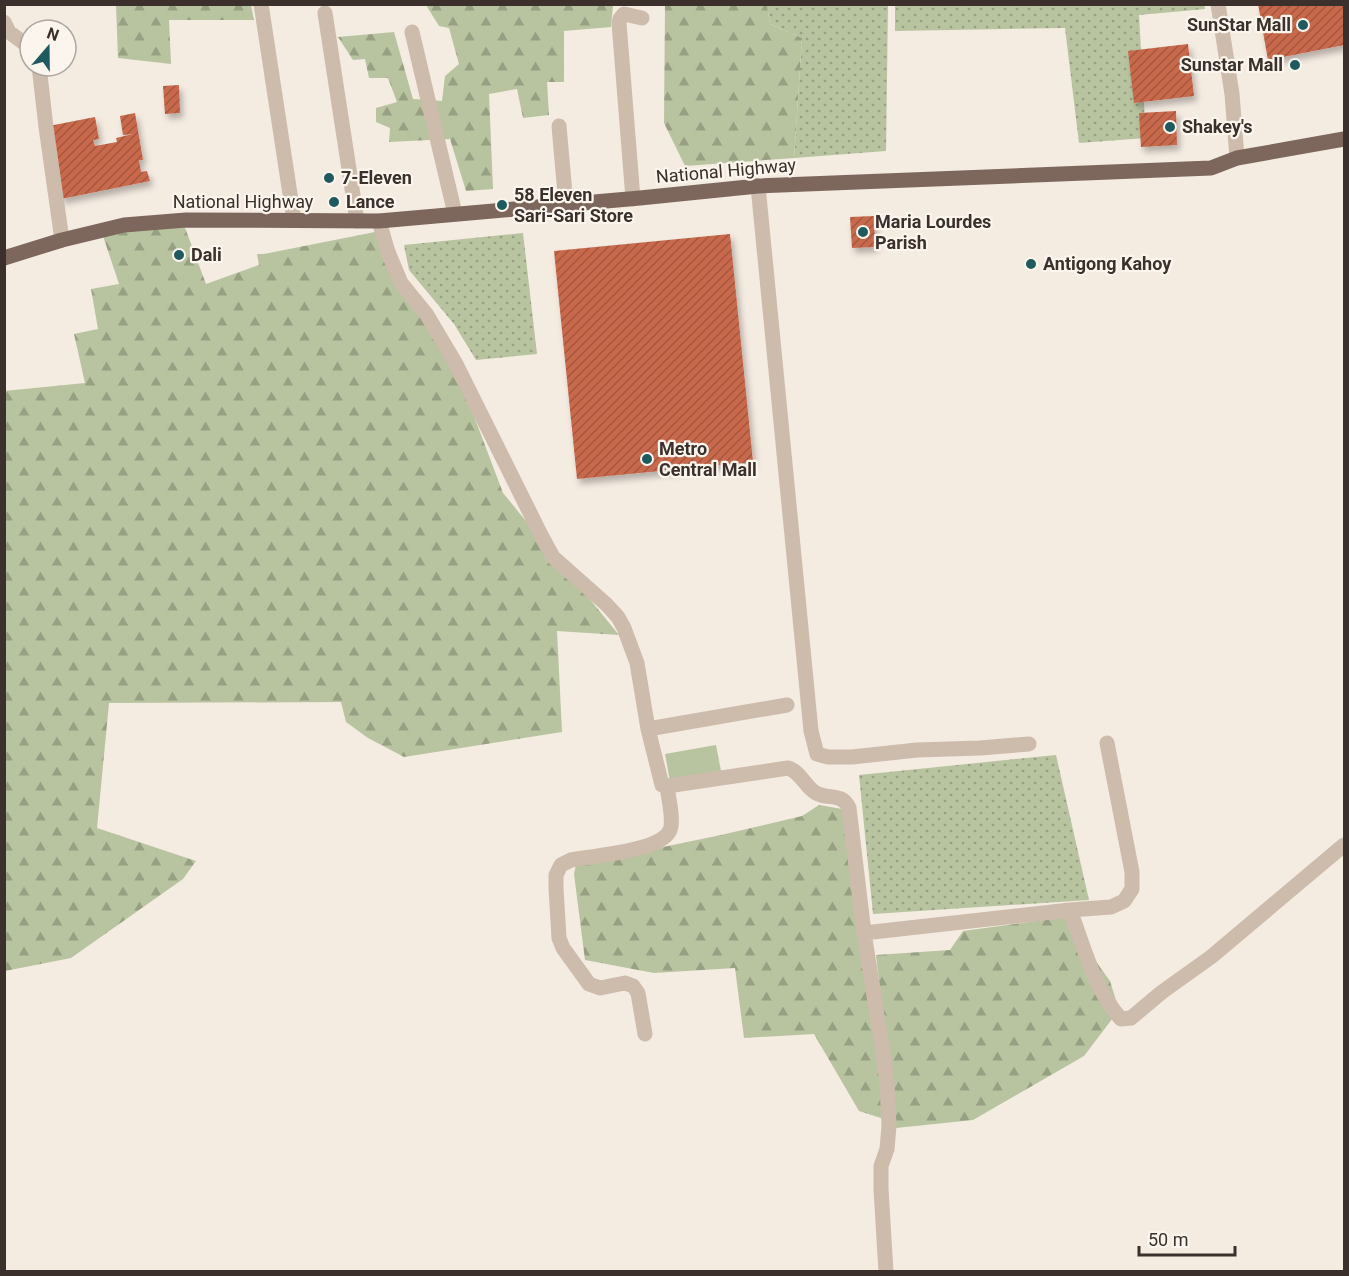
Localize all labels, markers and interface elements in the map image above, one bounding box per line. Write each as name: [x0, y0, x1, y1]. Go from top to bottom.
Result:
place label: SunStar Mall: [1187, 14, 1291, 35]
north arrow: [18, 18, 78, 78]
marker: SunStar Mall: [1296, 18, 1310, 32]
text: N: [44, 24, 62, 45]
place label: Sunstar Mall: [1181, 54, 1283, 75]
marker: Sunstar Mall: [1288, 58, 1302, 72]
place label: Shakey's: [1182, 116, 1252, 137]
marker: Shakey's: [1163, 120, 1177, 134]
street label: National Highway: [655, 154, 797, 187]
place label: 7-Eleven: [341, 167, 412, 188]
marker: 7-Eleven: [322, 171, 336, 185]
place label: 58 Eleven Sari-Sari Store: [514, 184, 633, 226]
street label: National Highway: [173, 191, 314, 212]
place label: Lance: [346, 191, 395, 212]
marker: Lance: [327, 195, 341, 209]
marker: 58 Eleven Sari-Sari Store: [495, 198, 509, 212]
place label: Maria Lourdes Parish: [875, 211, 991, 253]
marker: Maria Lourdes Parish: [856, 225, 870, 239]
place label: Dali: [191, 244, 222, 265]
marker: Dali: [172, 248, 186, 262]
place label: Antigong Kahoy: [1043, 253, 1172, 274]
marker: Antigong Kahoy: [1024, 257, 1038, 271]
place label: Metro Central Mall: [659, 438, 757, 480]
marker: Metro Central Mall: [640, 452, 654, 466]
scale bar: [1139, 1219, 1235, 1257]
text: 50 m: [1148, 1229, 1188, 1250]

